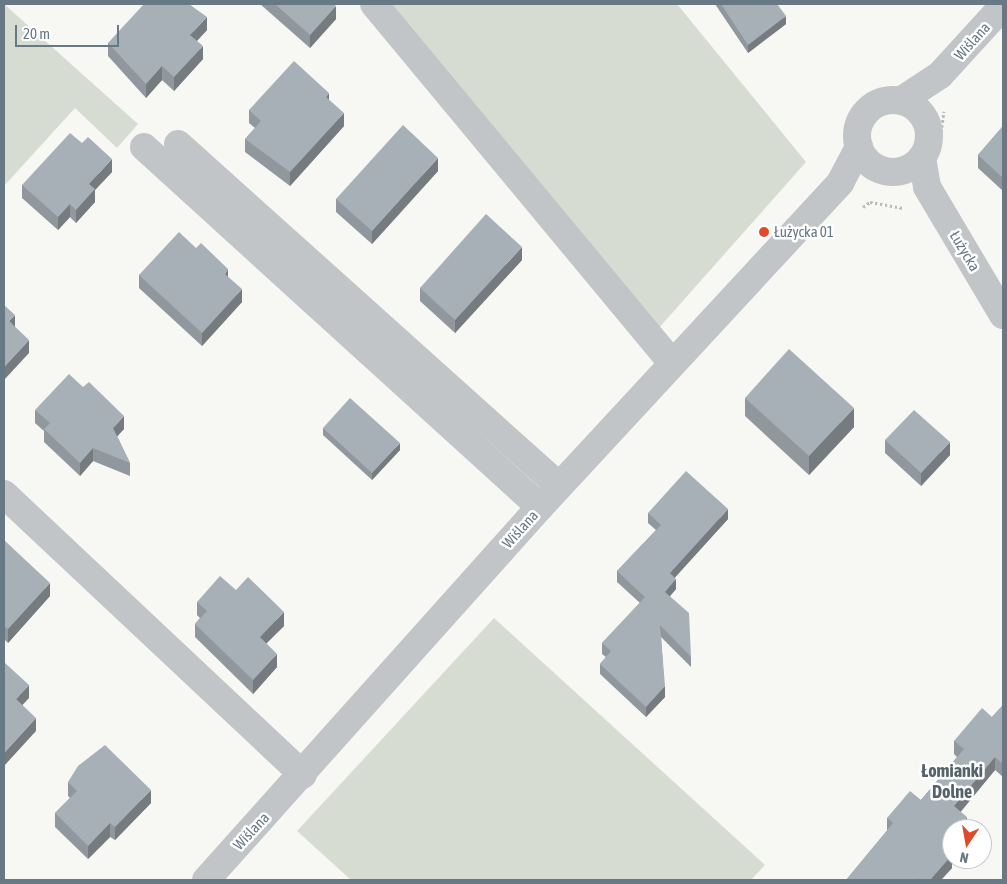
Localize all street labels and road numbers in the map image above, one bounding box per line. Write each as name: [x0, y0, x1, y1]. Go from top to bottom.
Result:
street label: Wiślana: [950, 18, 994, 64]
street label: Łużycka: [946, 228, 984, 274]
street label: Wiślana: [498, 506, 542, 552]
street label: Wiślana: [229, 808, 273, 854]

